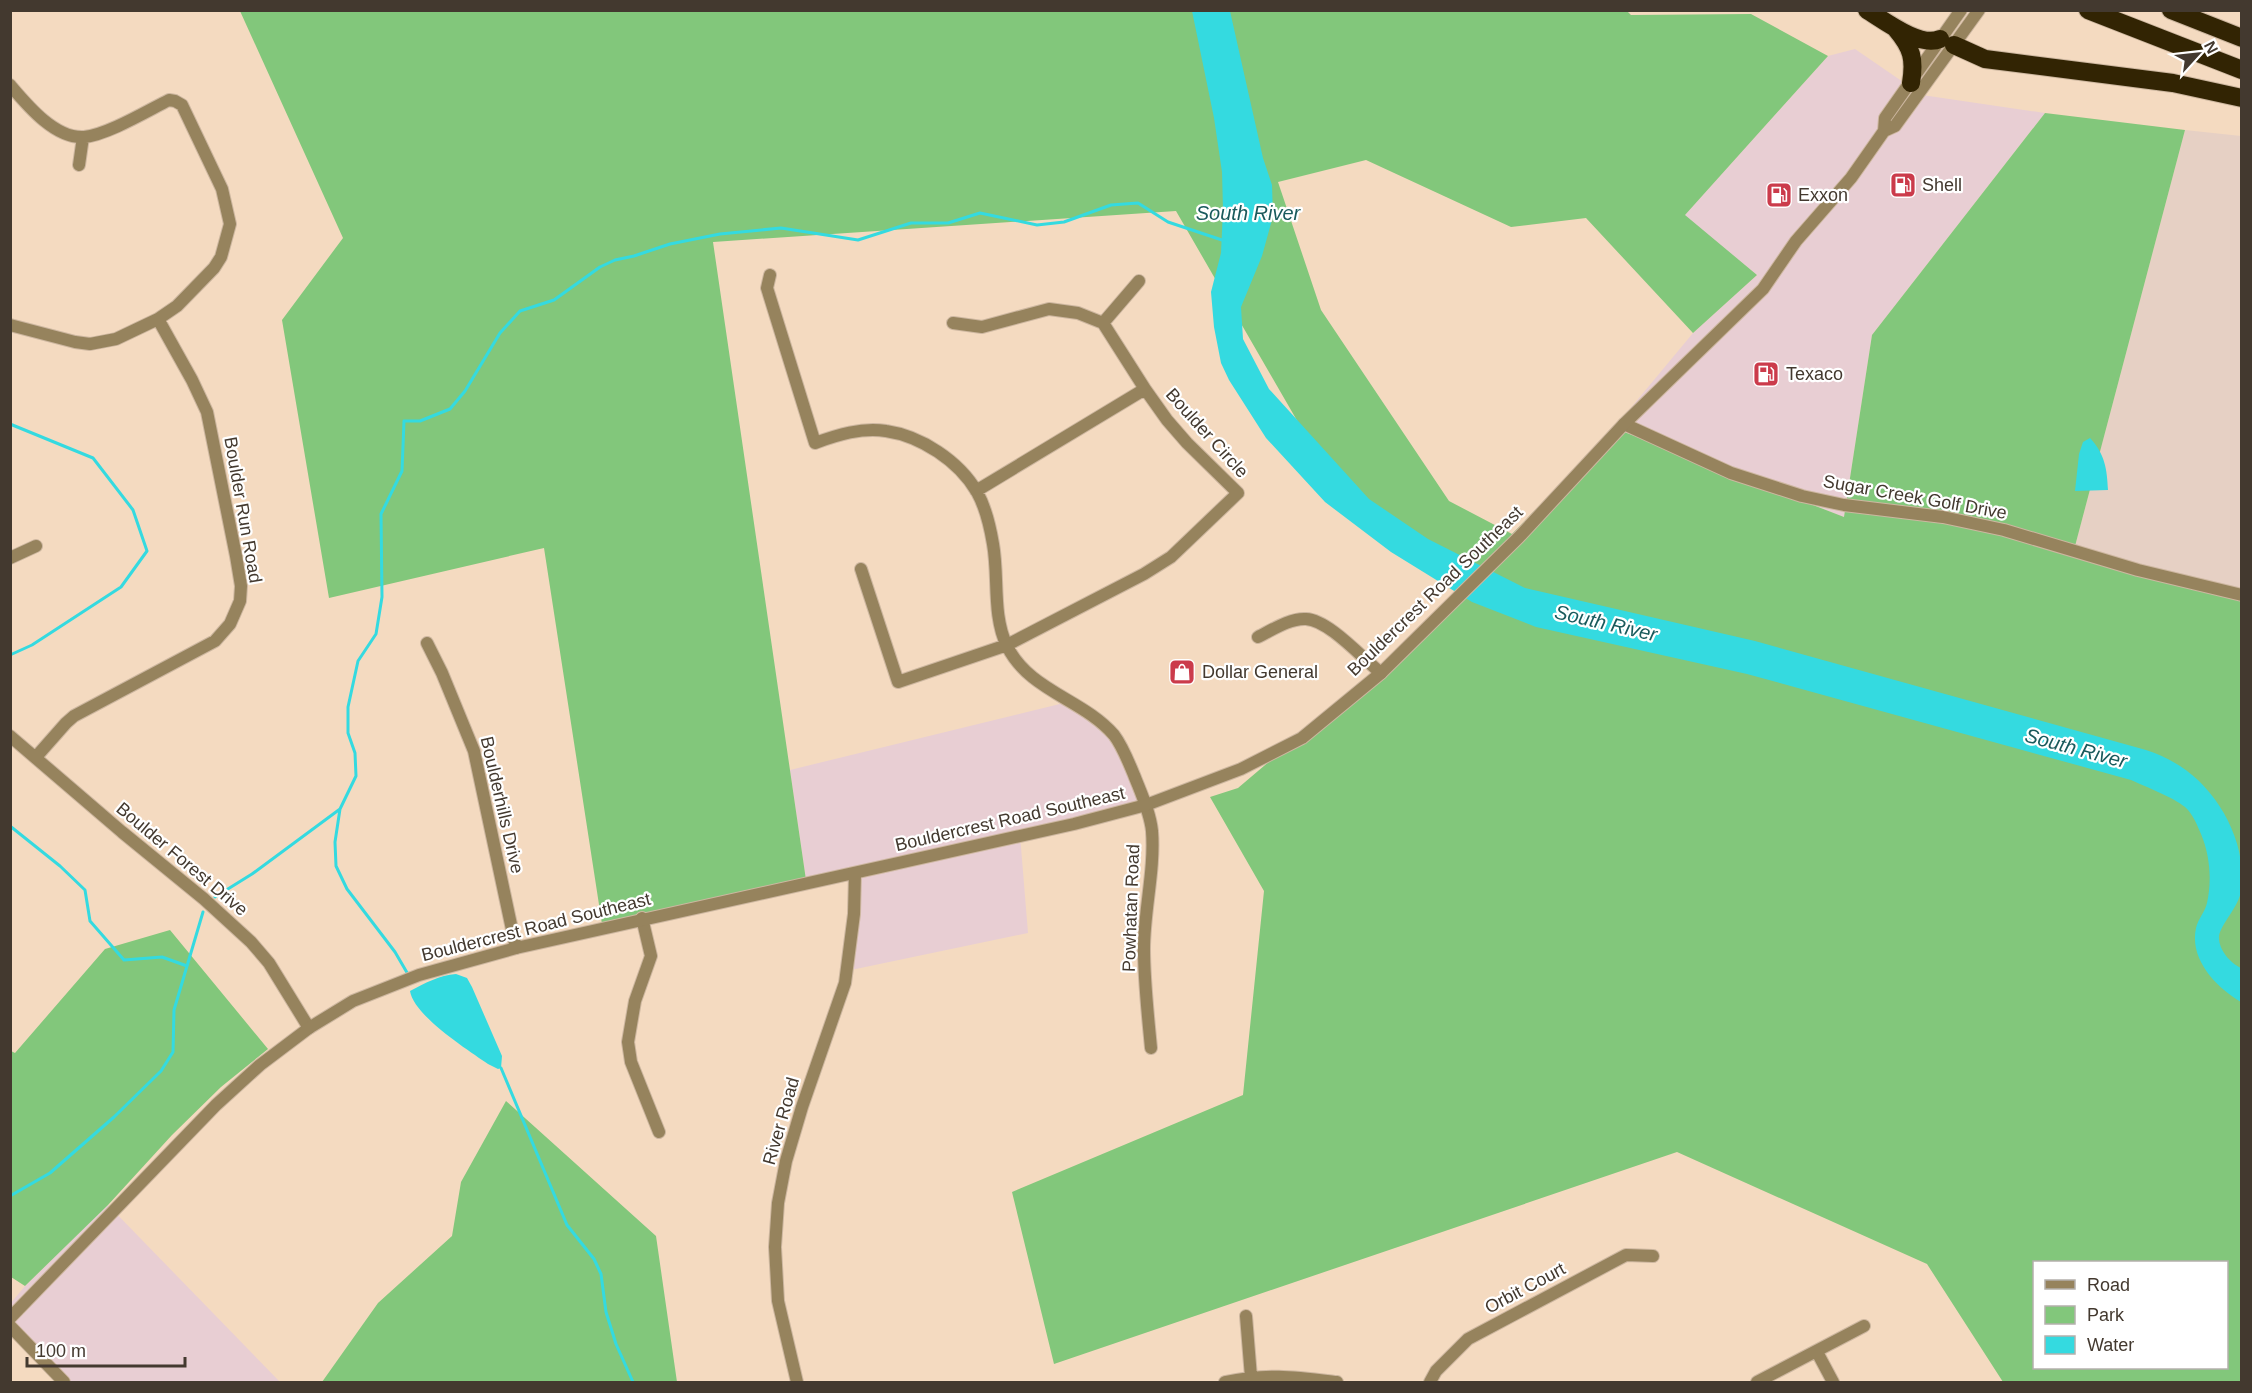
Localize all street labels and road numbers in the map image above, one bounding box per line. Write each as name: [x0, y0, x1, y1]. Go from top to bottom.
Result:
street label: Boulder Circle: [1162, 384, 1252, 482]
street label: Boulder Run Road: [220, 435, 266, 585]
street label: Sugar Creek Golf Drive: [1822, 471, 2008, 523]
street label: Bouldercrest Road Southeast: [1343, 502, 1527, 680]
street label: Boulderhills Drive: [477, 735, 527, 875]
street label: Bouldercrest Road Southeast: [893, 783, 1127, 855]
street label: Boulder Forest Drive: [112, 798, 252, 920]
street label: Powhatan Road: [1119, 844, 1143, 972]
street label: Bouldercrest Road Southeast: [419, 889, 653, 965]
street label: River Road: [759, 1075, 803, 1167]
street label: Orbit Court: [1481, 1259, 1569, 1317]

